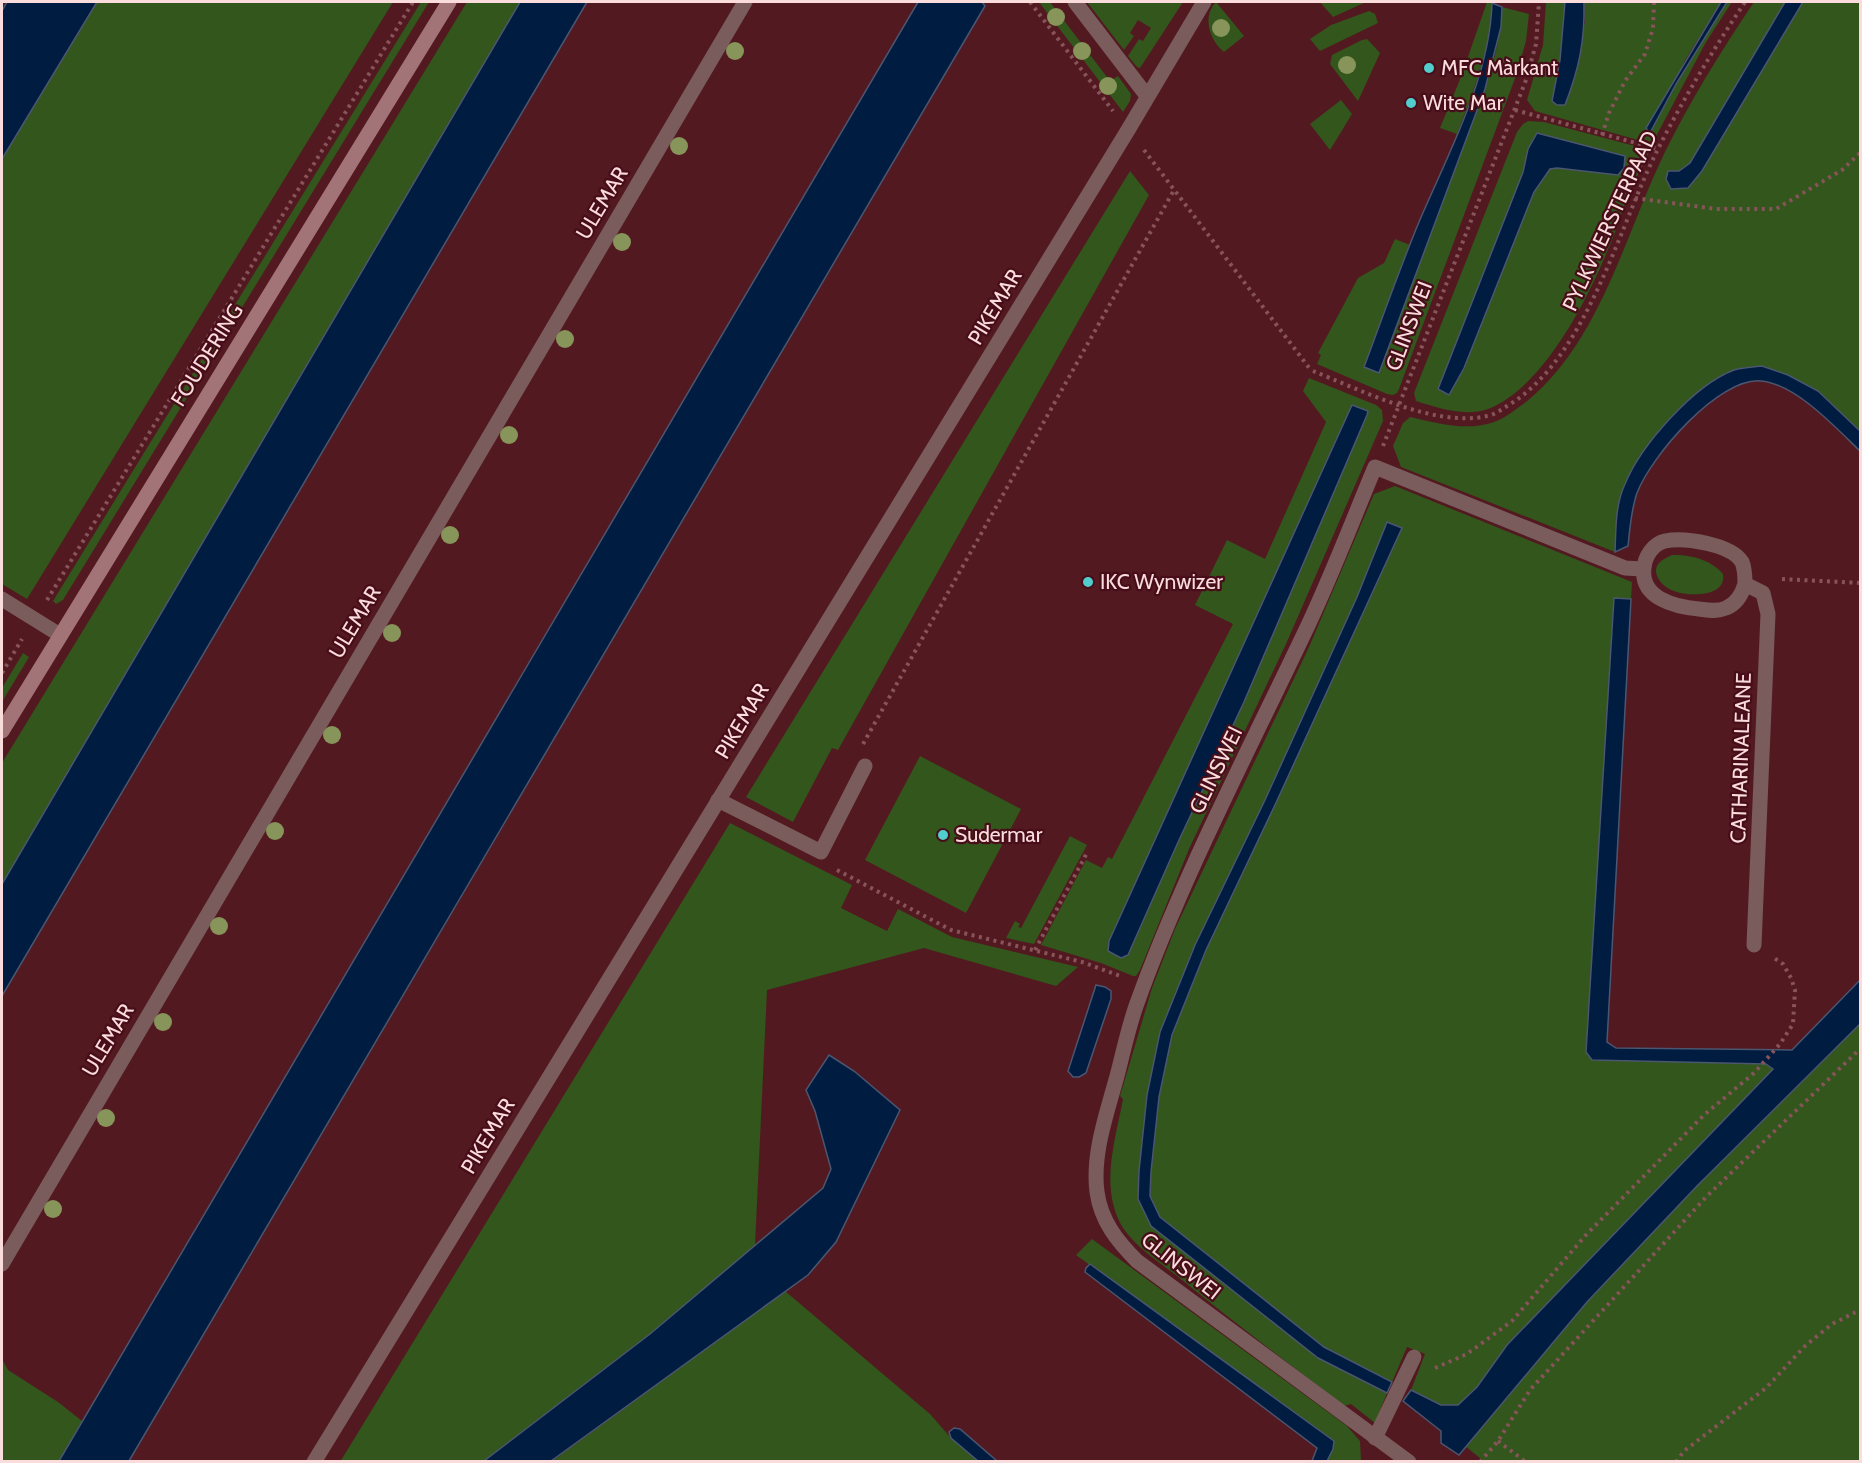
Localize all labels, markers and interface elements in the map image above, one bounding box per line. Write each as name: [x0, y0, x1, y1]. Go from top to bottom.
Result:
place label: MFC Màrkant: [1441, 55, 1558, 80]
marker: MFC Màrkant: [1422, 61, 1436, 75]
place label: Wite Mar: [1423, 90, 1504, 115]
marker: Wite Mar: [1404, 96, 1418, 110]
street label: PYLKWIERSTERPAAD: [1557, 127, 1662, 315]
street label: ULEMAR: [570, 162, 633, 243]
street label: PIKEMAR: [962, 264, 1027, 349]
street label: GLINSWEI: [1380, 278, 1437, 374]
street label: FOUDERING: [165, 299, 248, 411]
place label: IKC Wynwizer: [1100, 569, 1223, 594]
marker: IKC Wynwizer: [1081, 575, 1095, 589]
street label: ULEMAR: [323, 581, 386, 662]
street label: CATHARINALEANE: [1725, 672, 1756, 844]
street label: PIKEMAR: [709, 678, 774, 763]
street label: GLINSWEI: [1184, 722, 1247, 817]
place label: Sudermar: [955, 822, 1043, 847]
marker: Sudermar: [936, 828, 950, 842]
street label: ULEMAR: [76, 999, 139, 1080]
street label: PIKEMAR: [455, 1093, 520, 1178]
street label: GLINSWEI: [1137, 1227, 1226, 1304]

